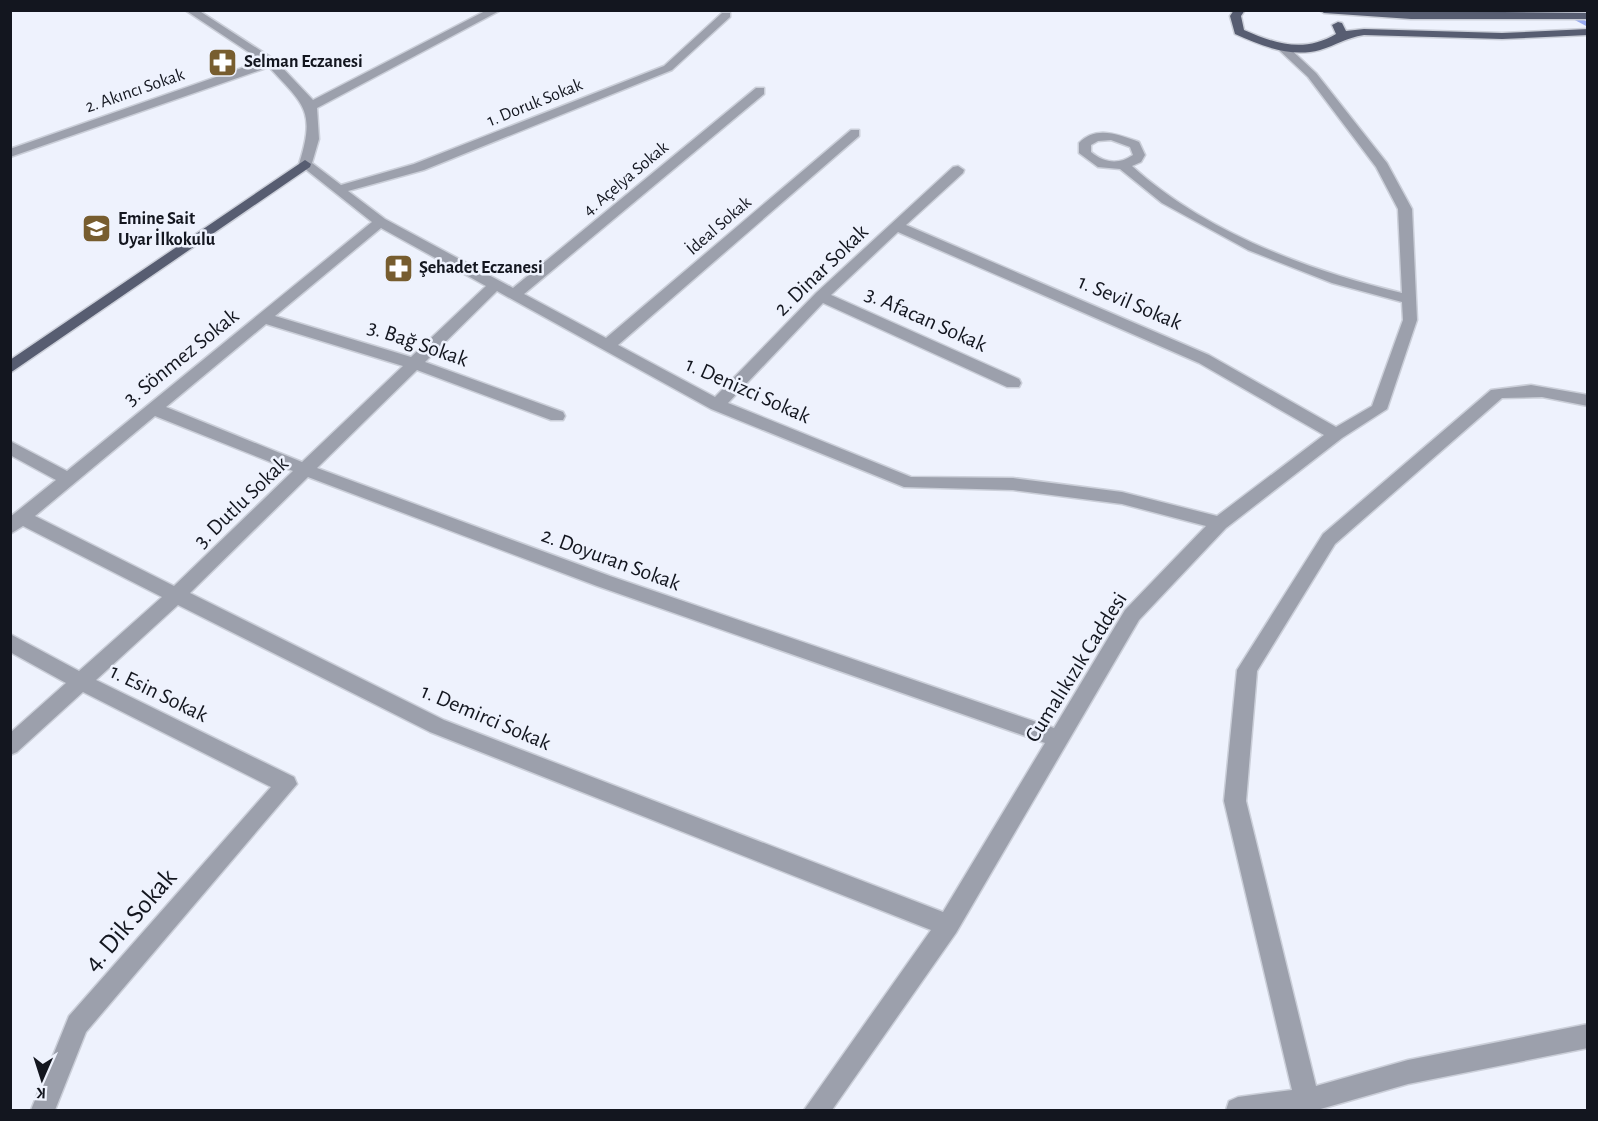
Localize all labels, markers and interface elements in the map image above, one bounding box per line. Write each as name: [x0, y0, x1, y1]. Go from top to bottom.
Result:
pharmacy icon: Selman Eczanesi: [207, 46, 239, 78]
place label: Selman Eczanesi: [244, 53, 363, 71]
street label: 2. Akıncı Sokak: [83, 65, 187, 116]
street label: 1. Doruk Sokak: [485, 75, 586, 130]
street label: 4. Açelya Sokak: [580, 138, 673, 220]
street label: İdeal Sokak: [682, 191, 755, 259]
place label: Emine Sait Uyar İlkokulu: [118, 210, 216, 249]
school or university icon: Emine Sait Uyar İlkokulu: [81, 213, 113, 245]
street label: 2. Dinar Sokak: [770, 220, 872, 320]
pharmacy icon: Şehadet Eczanesi: [382, 252, 414, 284]
place label: Şehadet Eczanesi: [419, 259, 543, 277]
street label: 1. Sevil Sokak: [1075, 270, 1185, 334]
street label: 3. Afacan Sokak: [862, 282, 990, 356]
street label: 3. Sönmez Sokak: [120, 304, 242, 410]
street label: 3. Bağ Sokak: [365, 316, 471, 370]
street label: 1. Denizci Sokak: [682, 353, 814, 427]
street label: 3. Dutlu Sokak: [190, 452, 292, 552]
street label: 2. Doyuran Sokak: [539, 524, 683, 594]
street label: Cumalıkızık Caddesi: [1021, 588, 1131, 746]
street label: 1. Esin Sokak: [107, 660, 211, 726]
street label: 1. Demirci Sokak: [418, 680, 554, 754]
street label: 4. Dik Sokak: [78, 863, 182, 977]
north arrow: [12, 1049, 72, 1109]
text: K: [36, 1085, 46, 1101]

